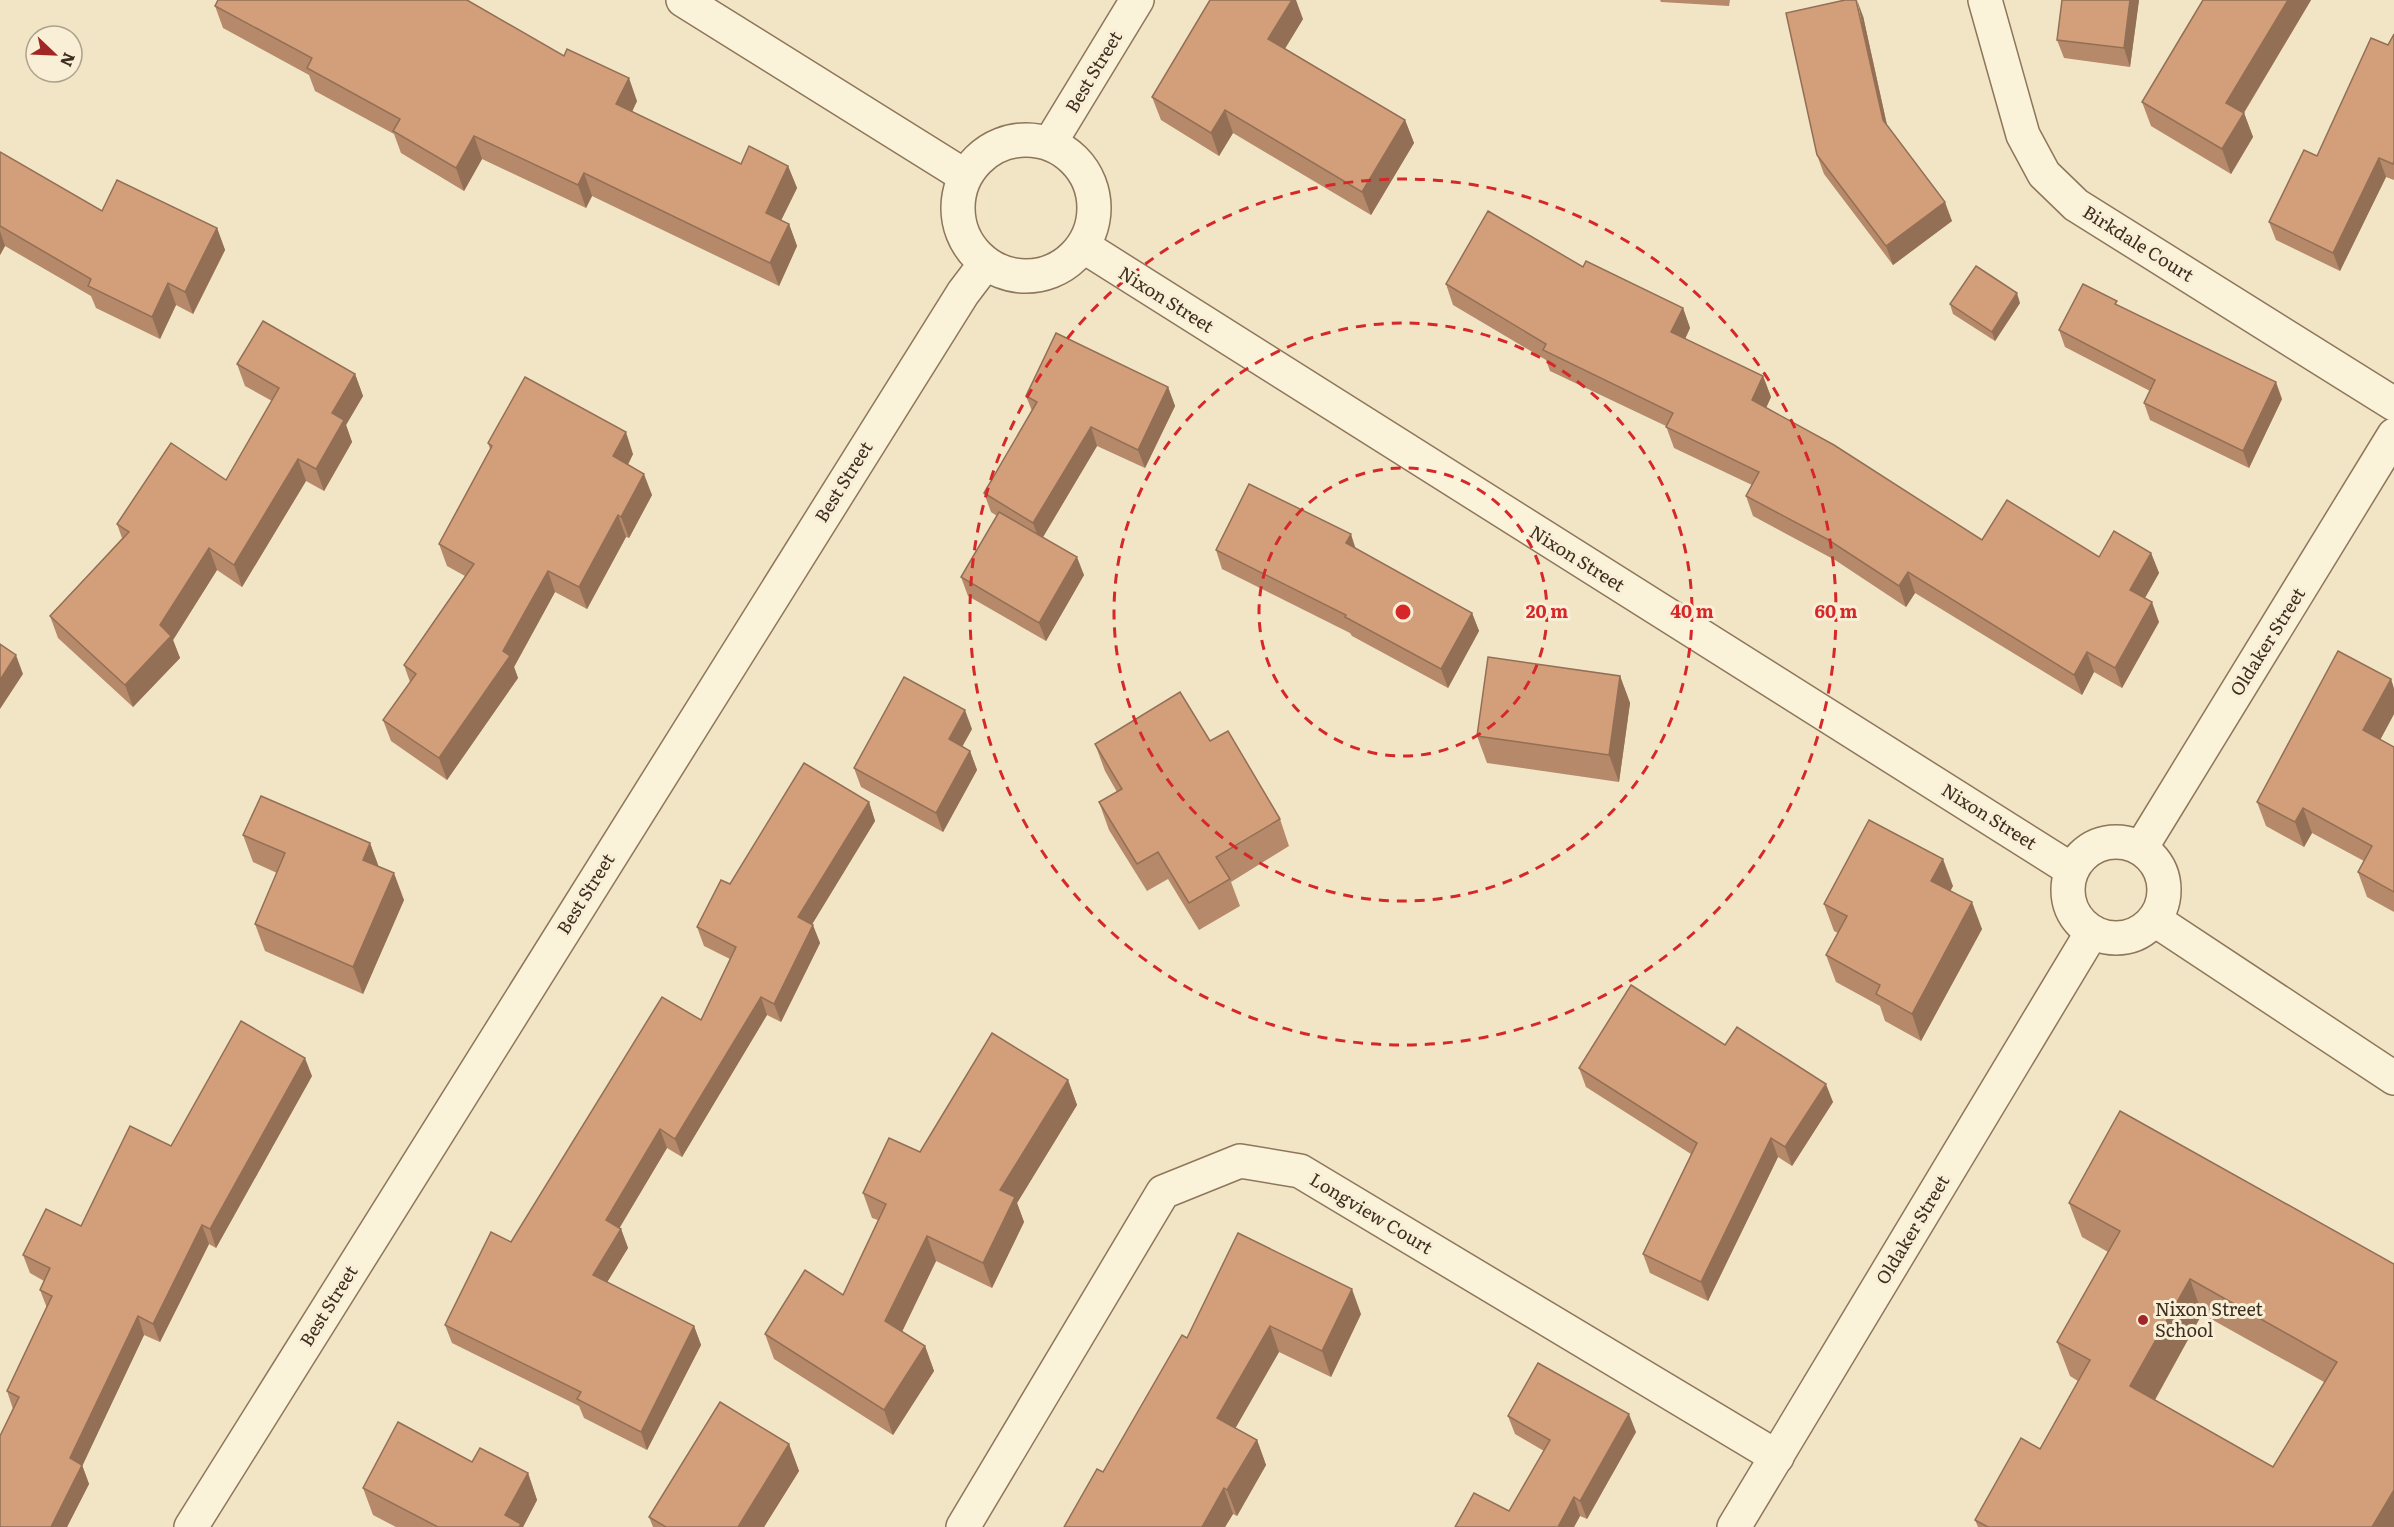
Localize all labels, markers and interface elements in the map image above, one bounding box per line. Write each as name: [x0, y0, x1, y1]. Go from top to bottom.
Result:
north arrow: [24, 24, 84, 84]
street label: Best Street: [1058, 25, 1128, 117]
text: N: [55, 49, 82, 71]
street label: Birkdale Court: [2078, 198, 2200, 288]
street label: Nixon Street: [1114, 259, 1220, 339]
street label: Best Street: [807, 435, 879, 527]
street label: Nixon Street: [1525, 518, 1631, 598]
street label: Oldaker Street: [2223, 581, 2311, 701]
text: 20 m: [1526, 597, 1568, 624]
text: 40 m: [1670, 597, 1714, 624]
text: 60 m: [1814, 597, 1858, 624]
centre of rings: [1393, 602, 1413, 622]
street label: Nixon Street: [1937, 776, 2043, 856]
street label: Best Street: [549, 847, 621, 939]
street label: Longview Court: [1305, 1165, 1439, 1260]
street label: Oldaker Street: [1868, 1169, 1955, 1289]
street label: Best Street: [292, 1259, 364, 1351]
place label: Nixon Street School: [2155, 1295, 2264, 1343]
marker: Nixon Street School: [2136, 1313, 2150, 1327]

